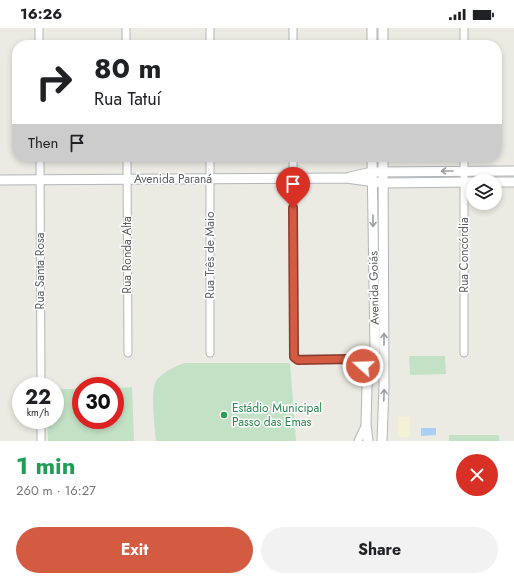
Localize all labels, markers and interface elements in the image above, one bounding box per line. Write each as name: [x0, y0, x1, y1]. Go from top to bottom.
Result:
text: 16:26: [20, 3, 62, 25]
text: 80 m: [94, 48, 161, 89]
icon: right: [28, 56, 80, 108]
text: Rua Tatuí: [94, 86, 161, 112]
text: Then: [28, 132, 58, 154]
icon: arrive: [66, 132, 88, 154]
pin: [276, 167, 310, 208]
one-way arrow: [441, 167, 454, 175]
street label: Avenida Paraná: [134, 170, 212, 188]
icon: arrive: [282, 173, 304, 195]
map controls: [466, 174, 502, 210]
button: layers: [466, 174, 502, 210]
street label: Rua Três de Maio: [201, 211, 219, 299]
one-way arrow: [369, 214, 377, 227]
street label: Rua Ronda Alta: [118, 216, 136, 294]
street label: Rua Concórdia: [455, 217, 473, 293]
street label: Rua Santa Rosa: [31, 232, 49, 310]
street label: Avenida Goiás: [364, 251, 384, 325]
one-way arrow: [380, 333, 388, 346]
position arrow: [342, 345, 384, 387]
speed limit sign: 30: [72, 377, 124, 429]
text: 22: [25, 383, 51, 412]
one-way arrow: [380, 389, 388, 402]
place label: Estádio Municipal Passo das Emas: [232, 399, 322, 431]
text: km/h: [27, 405, 49, 420]
marker: Estádio Municipal Passo das Emas: [219, 410, 229, 420]
text: 1 min: [16, 448, 76, 483]
button: close: [456, 454, 498, 496]
text: 260 m · 16:27: [16, 481, 96, 500]
button: Exit: [16, 527, 253, 573]
button: Share: [261, 527, 498, 573]

